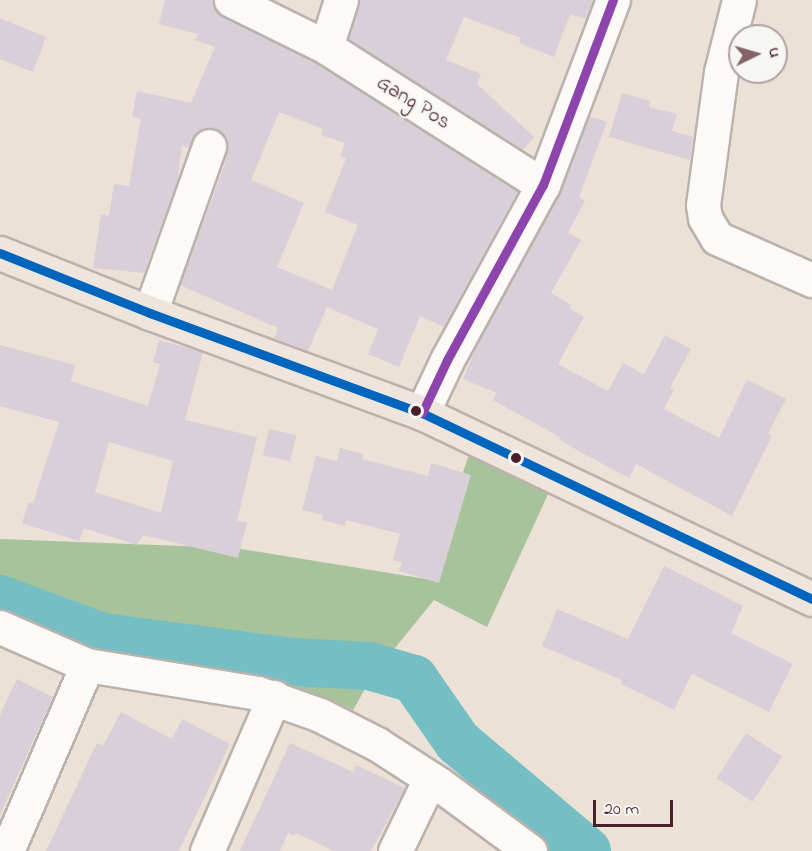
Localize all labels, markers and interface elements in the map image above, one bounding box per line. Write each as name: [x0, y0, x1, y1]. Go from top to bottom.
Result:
north arrow: [728, 24, 788, 84]
text: U: [762, 47, 786, 59]
street label: Gang Pos: [372, 71, 454, 135]
unlabelled marker: [410, 405, 422, 417]
unlabelled marker: [510, 452, 522, 464]
scale bar: [596, 788, 676, 826]
text: 20 m: [604, 797, 639, 823]

